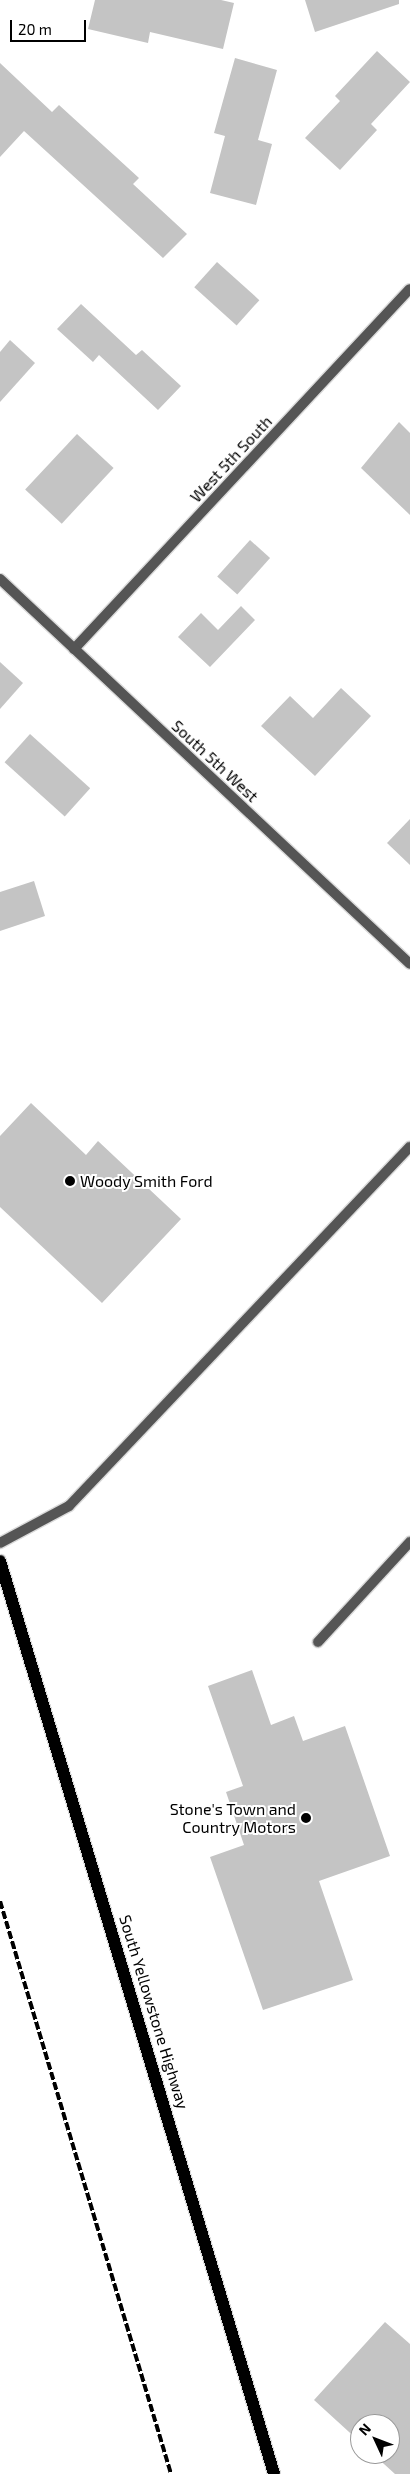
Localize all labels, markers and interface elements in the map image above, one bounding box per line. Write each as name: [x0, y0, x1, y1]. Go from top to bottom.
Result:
scale bar: [12, 10, 89, 42]
text: 20 m: [18, 20, 52, 38]
street label: West 5th South: [186, 412, 276, 506]
street label: South 5th West: [168, 716, 262, 806]
place label: Woody Smith Ford: [80, 1171, 213, 1191]
marker: Woody Smith Ford: [64, 1175, 76, 1187]
place label: Stone's Town and Country Motors: [169, 1799, 296, 1837]
marker: Stone's Town and Country Motors: [300, 1812, 312, 1824]
street label: South Yellowstone Highway: [115, 1912, 193, 2112]
north arrow: [350, 2414, 400, 2464]
text: N: [355, 2420, 374, 2439]

